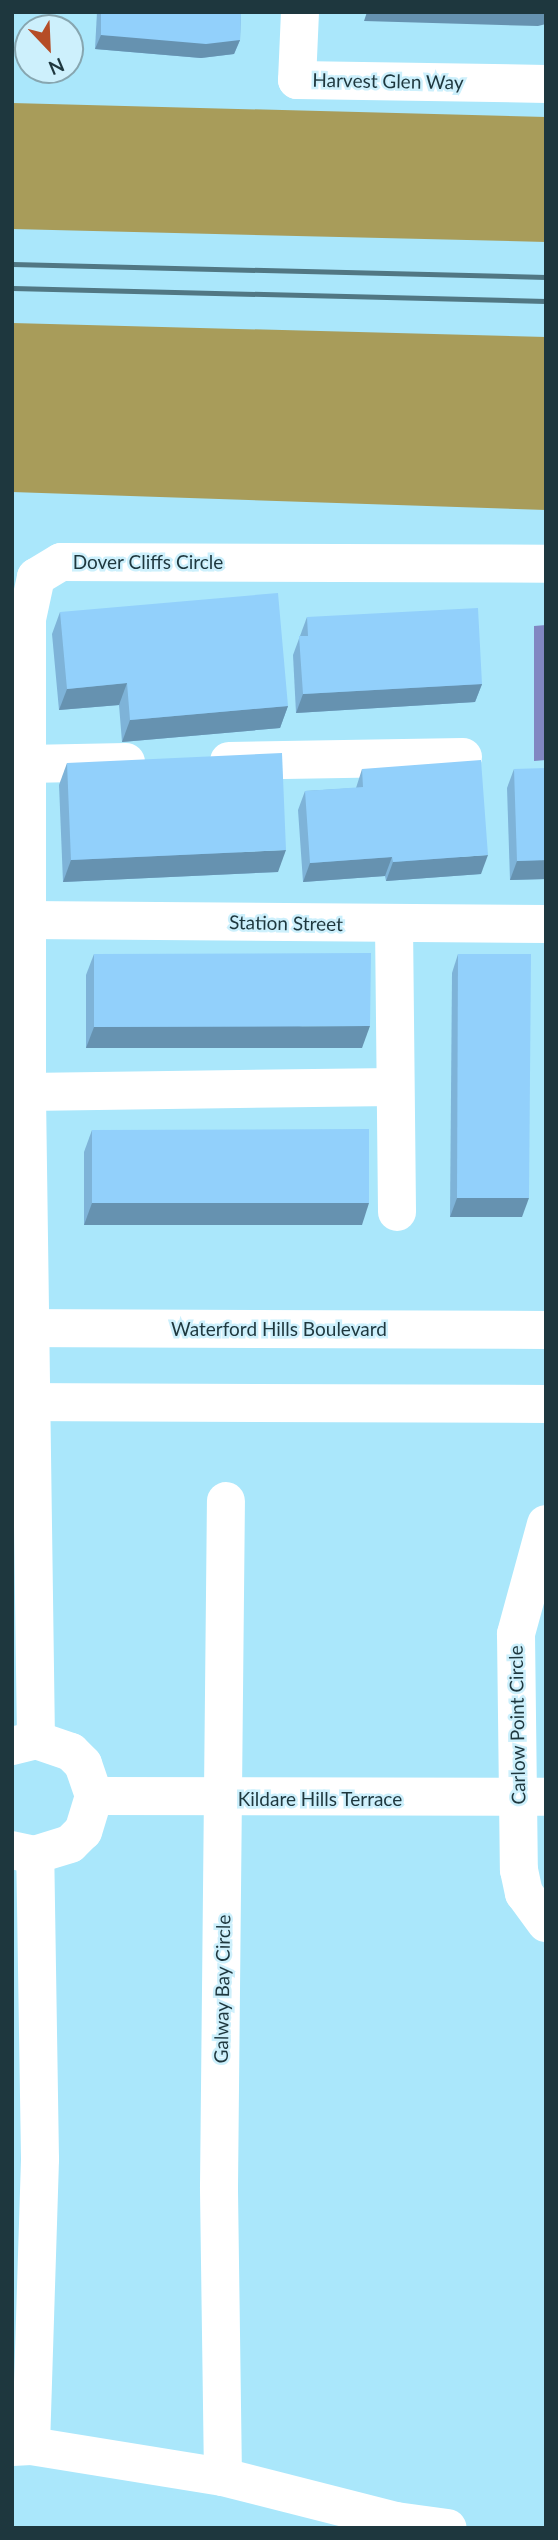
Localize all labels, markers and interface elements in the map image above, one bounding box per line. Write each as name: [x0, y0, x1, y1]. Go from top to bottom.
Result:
north arrow: [14, 14, 84, 84]
text: N: [45, 54, 68, 80]
street label: Harvest Glen Way: [312, 68, 464, 94]
street label: Dover Cliffs Circle: [72, 551, 224, 573]
street label: Station Street: [229, 911, 343, 935]
street label: Waterford Hills Boulevard: [171, 1318, 387, 1340]
street label: Carlow Point Circle: [504, 1645, 530, 1805]
street label: Kildare Hills Terrace: [237, 1788, 403, 1810]
street label: Galway Bay Circle: [209, 1914, 235, 2064]

